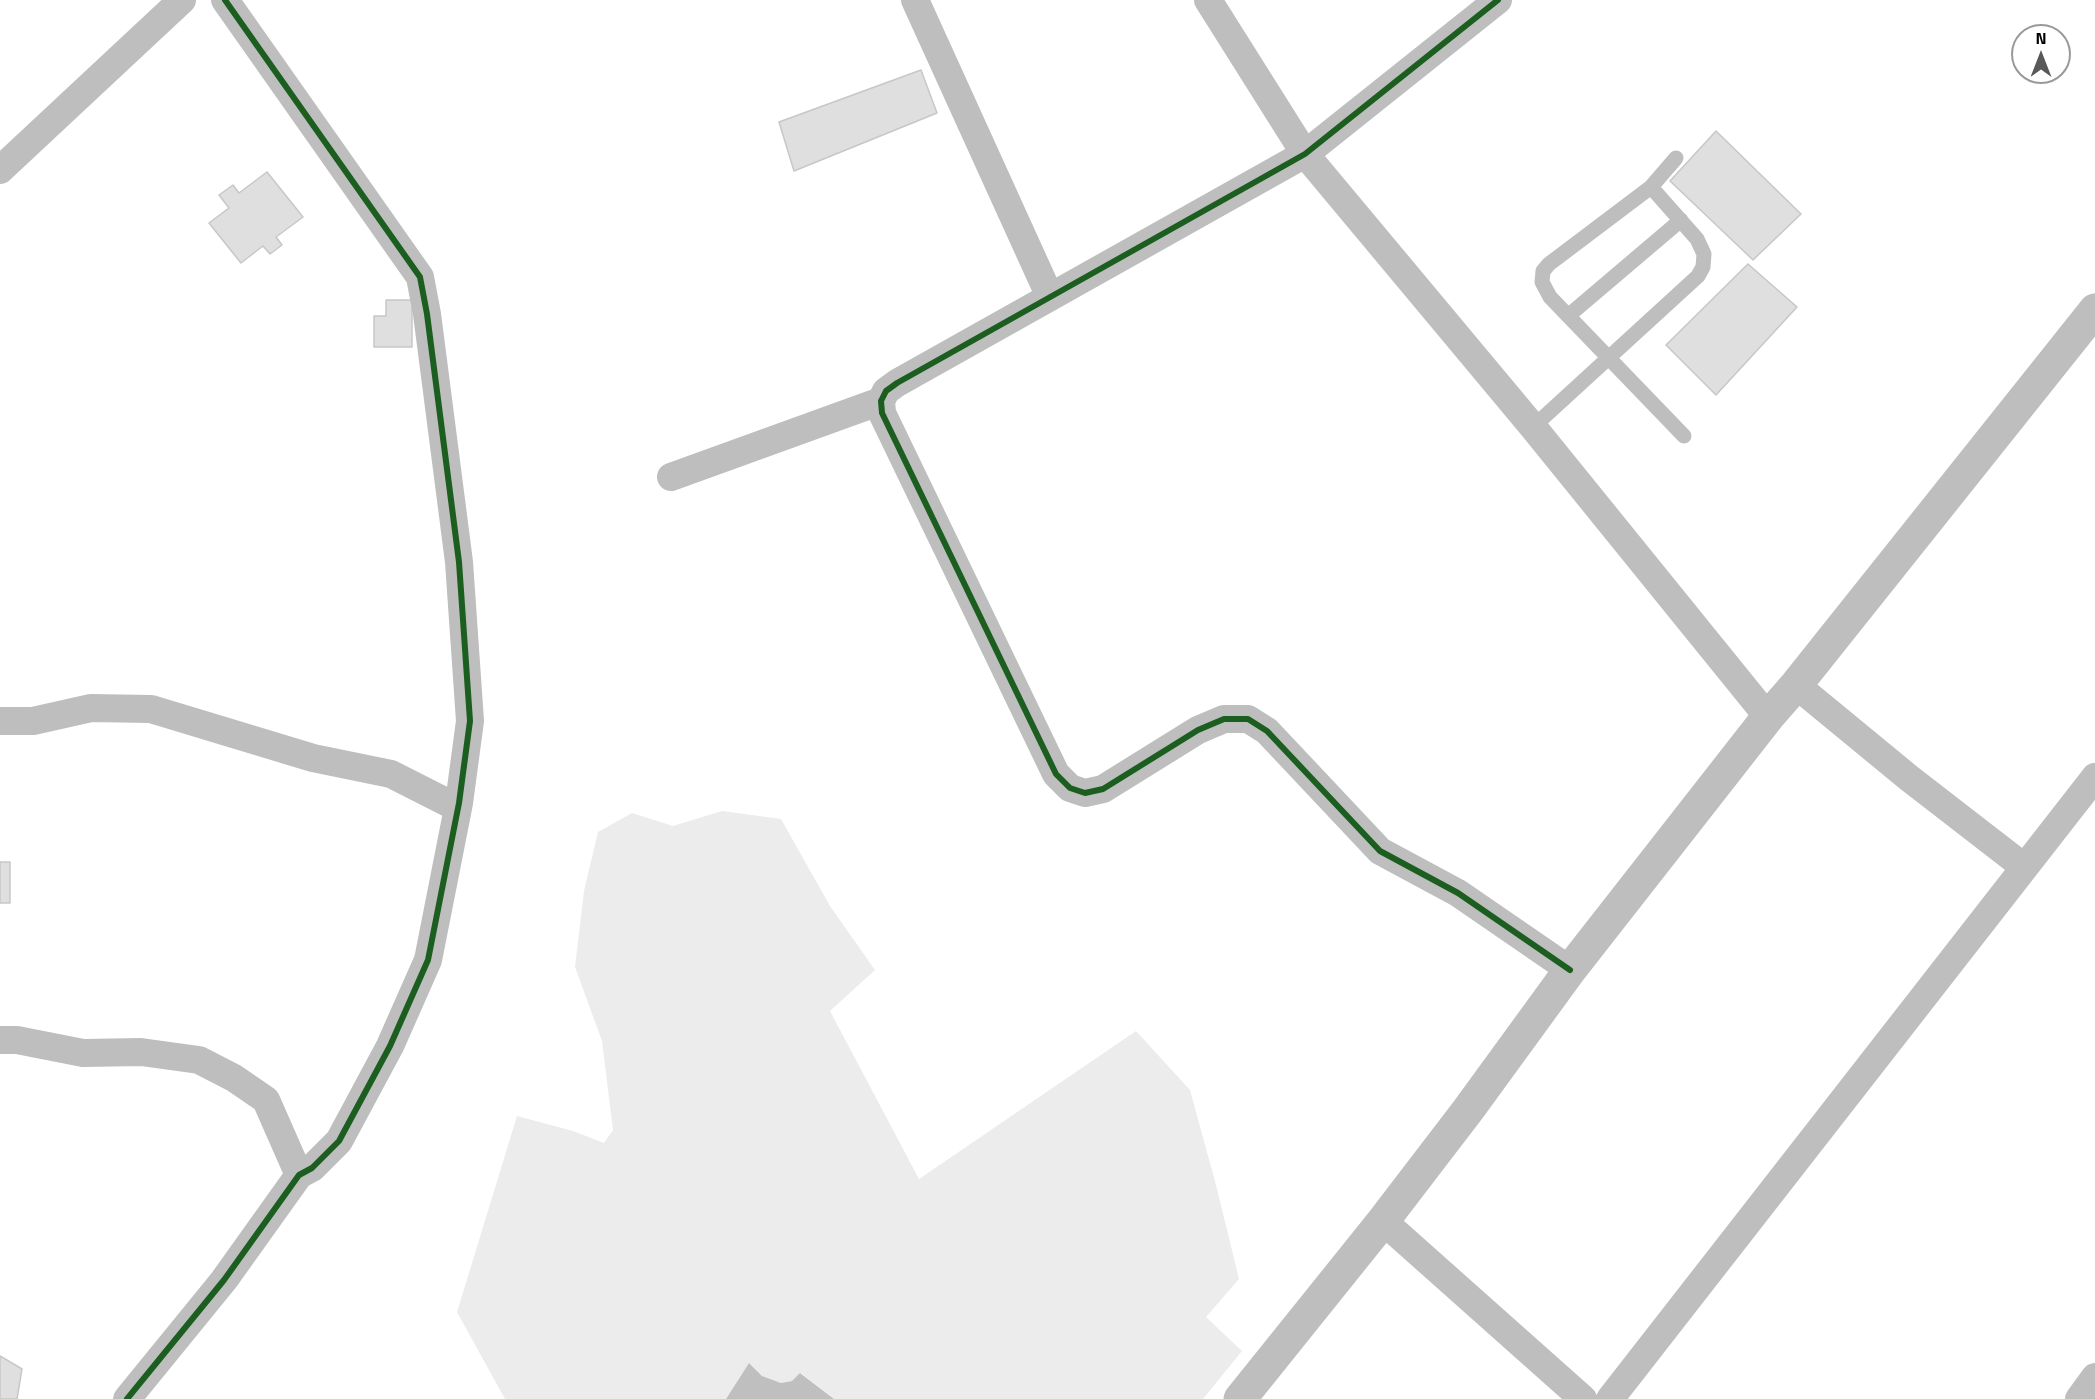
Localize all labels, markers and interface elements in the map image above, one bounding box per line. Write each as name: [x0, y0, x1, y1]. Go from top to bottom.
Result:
north arrow: [2011, 24, 2071, 84]
text: N: [2035, 26, 2047, 50]

